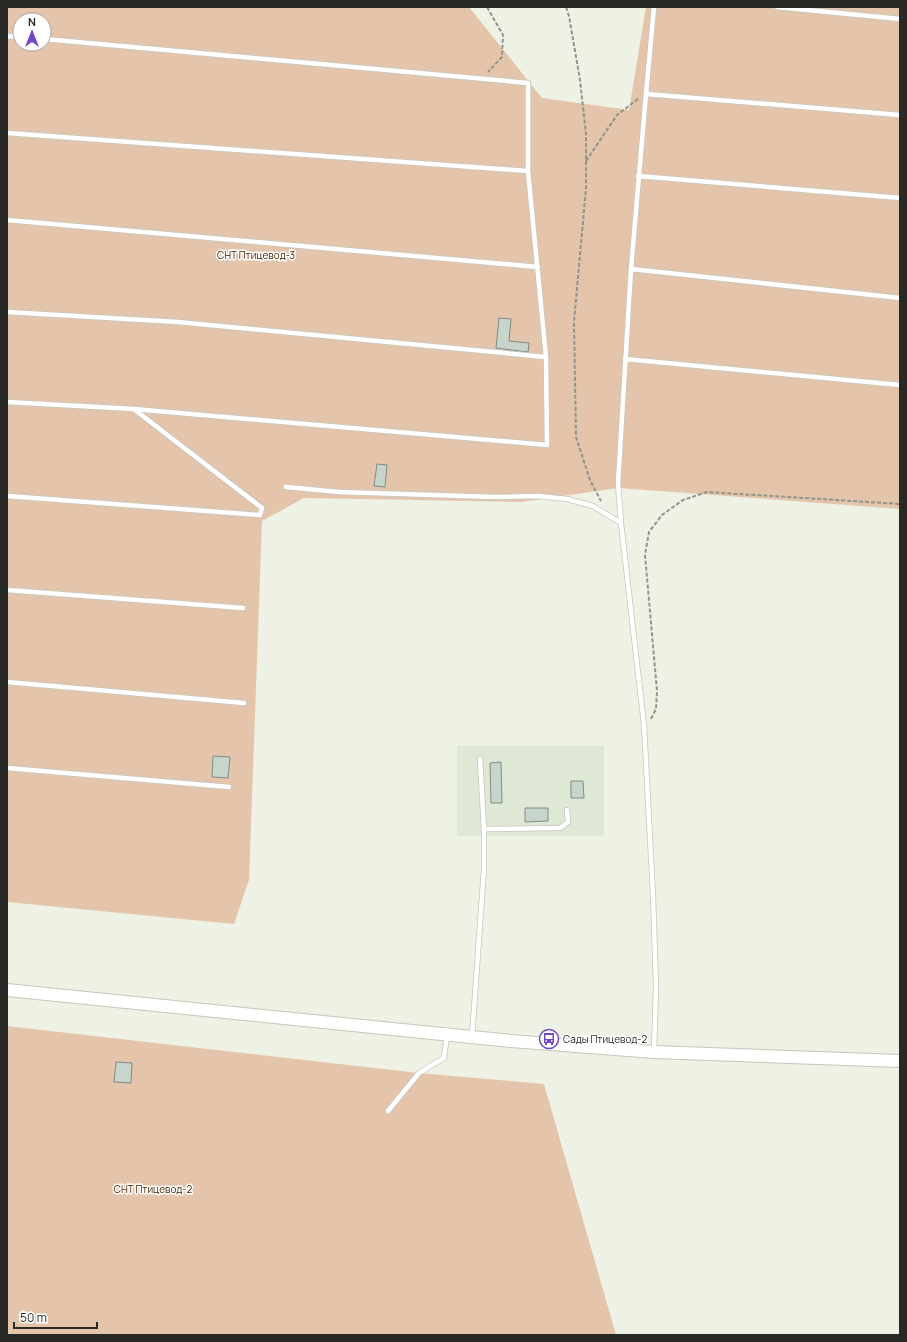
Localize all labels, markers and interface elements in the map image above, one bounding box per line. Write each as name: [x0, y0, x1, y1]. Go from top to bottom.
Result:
north arrow: [12, 12, 52, 52]
text: N: [28, 14, 36, 29]
park label: СНТ Птицевод-3: [217, 248, 295, 262]
bus stop icon: Сады Птицевод-2: [538, 1028, 560, 1050]
place label: Сады Птицевод-2: [563, 1032, 648, 1046]
park label: СНТ Птицевод-2: [114, 1182, 193, 1196]
scale bar: [14, 1304, 97, 1330]
text: 50 m: [20, 1309, 47, 1326]

